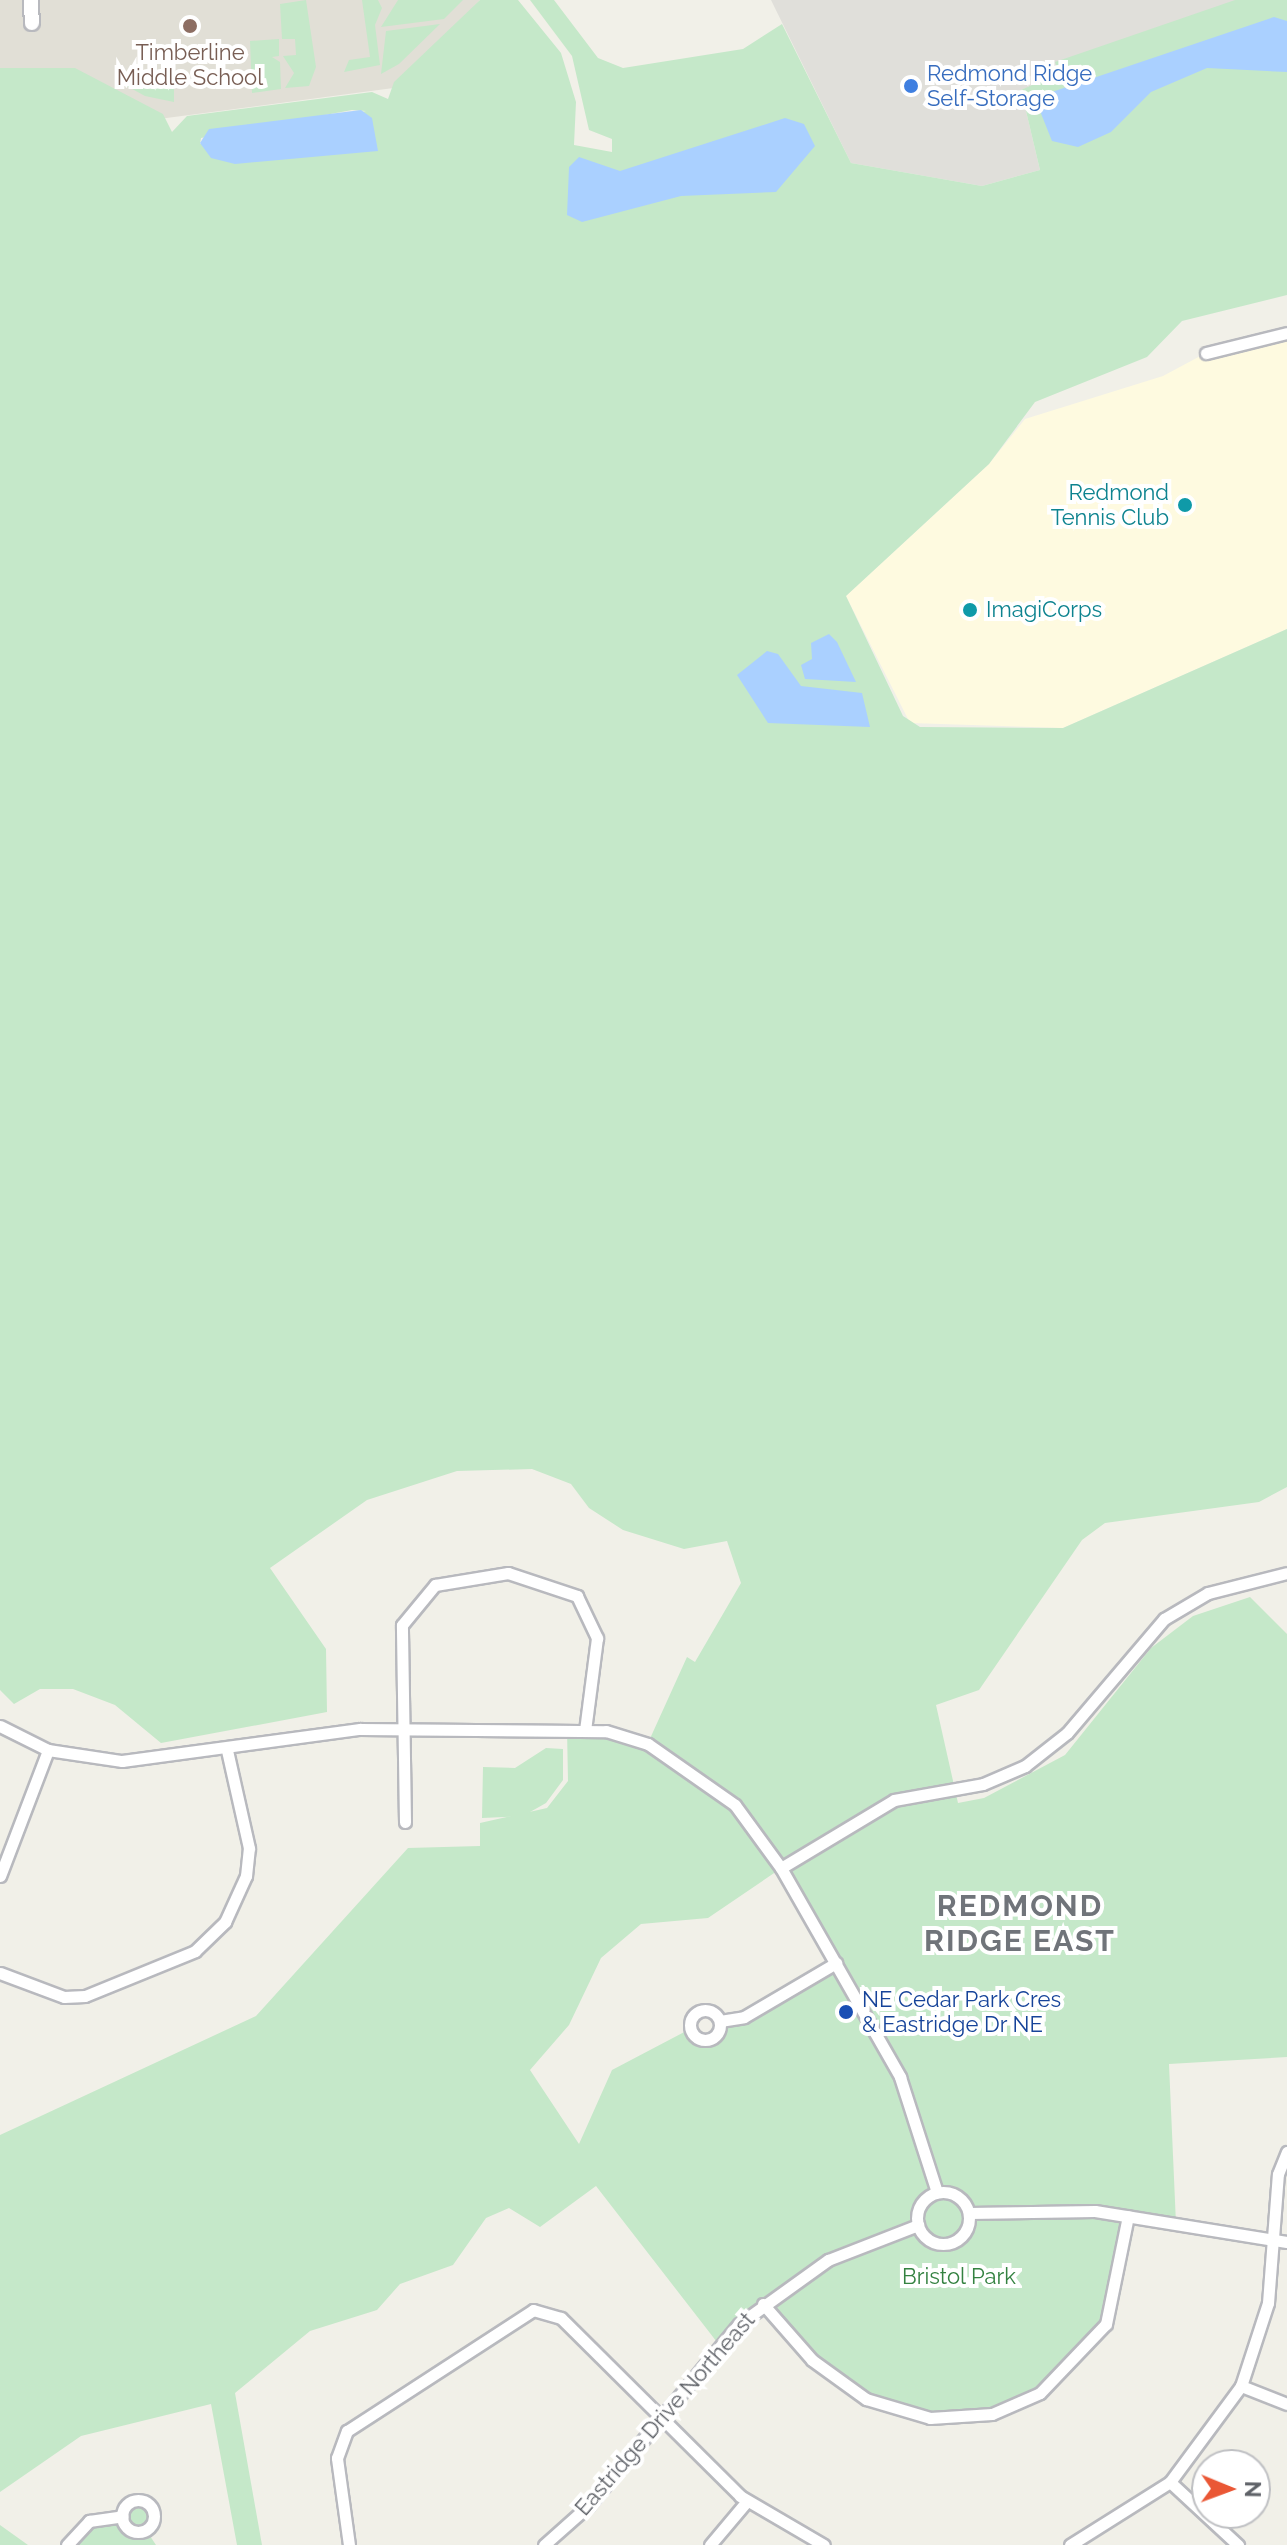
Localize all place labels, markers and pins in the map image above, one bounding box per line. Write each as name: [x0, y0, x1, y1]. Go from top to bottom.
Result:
marker: Timberline Middle School: [181, 17, 199, 35]
place label: Timberline Middle School: [117, 39, 263, 90]
place label: Redmond Ridge Self-Storage: [927, 60, 1092, 112]
marker: Redmond Ridge Self-Storage: [902, 77, 920, 95]
place label: Redmond Tennis Club: [1051, 479, 1169, 530]
marker: Redmond Tennis Club: [1176, 496, 1194, 514]
place label: ImagiCorps: [986, 597, 1102, 623]
marker: ImagiCorps: [961, 601, 979, 619]
place label: NE Cedar Park Cres & Eastridge Dr NE: [862, 1986, 1062, 2038]
marker: NE Cedar Park Cres & Eastridge Dr NE: [837, 2003, 855, 2021]

